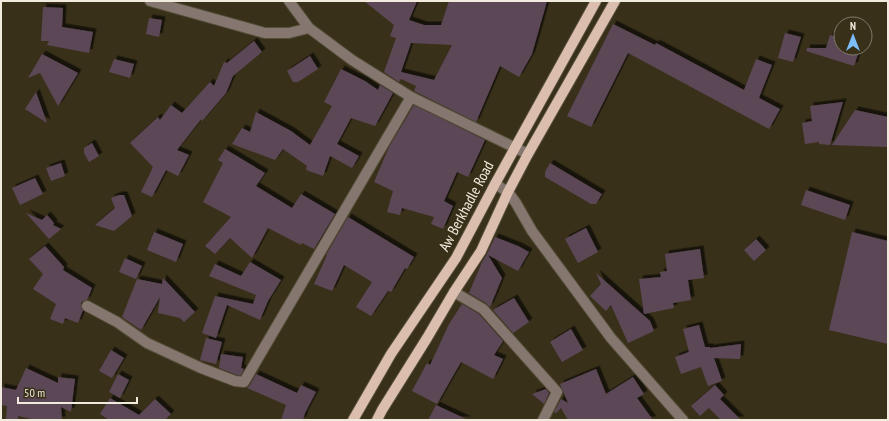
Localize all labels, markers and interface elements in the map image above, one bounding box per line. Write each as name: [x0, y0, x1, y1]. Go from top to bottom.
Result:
north arrow: [833, 16, 873, 56]
text: N: [850, 19, 856, 33]
street label: Aw Berkhadle Road: [434, 158, 498, 254]
scale bar: [18, 379, 137, 405]
text: 50 m: [24, 385, 45, 400]

